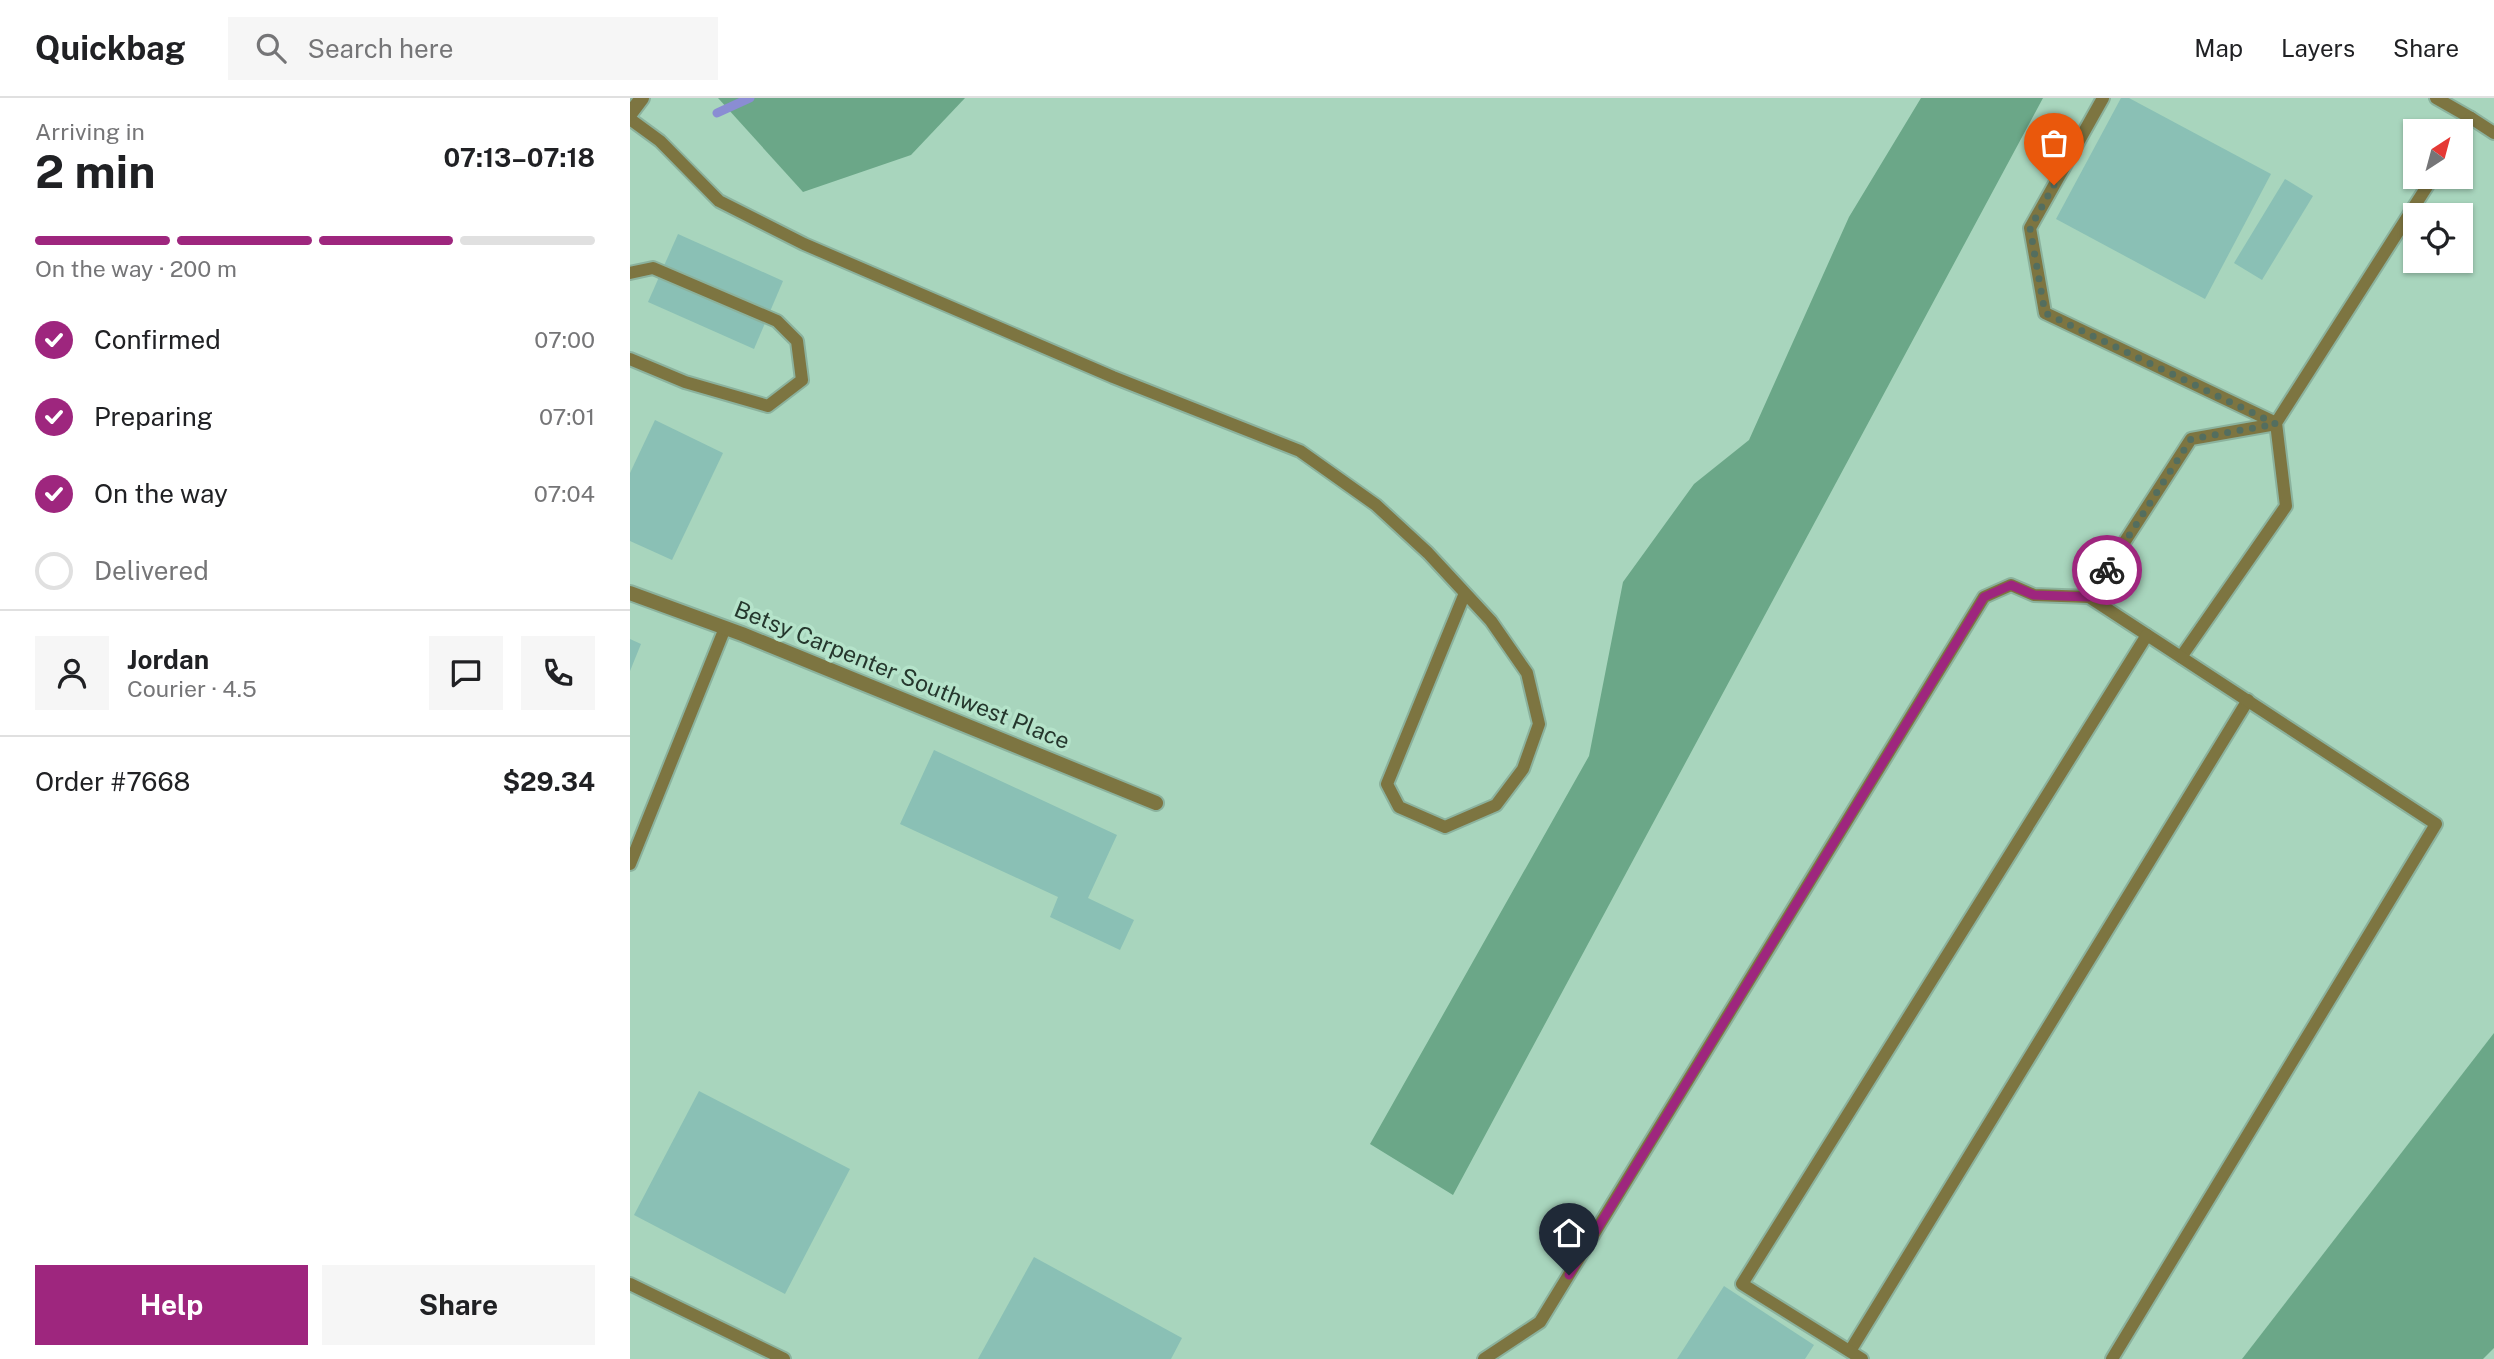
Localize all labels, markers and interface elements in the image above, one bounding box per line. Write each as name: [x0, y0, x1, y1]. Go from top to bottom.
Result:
search box: [228, 17, 718, 80]
text: Quickbag: [35, 29, 186, 67]
icon: search: [252, 29, 290, 67]
text: Search here: [308, 33, 454, 64]
text: Map: [2194, 34, 2243, 62]
text: Layers: [2281, 34, 2355, 62]
text: Share: [2393, 34, 2459, 62]
pin: [2024, 113, 2084, 185]
text: Arriving in: [35, 118, 145, 145]
north arrow: [2403, 119, 2473, 189]
map controls: [2403, 119, 2473, 273]
icon: bag: [2035, 124, 2073, 162]
text: 07:13–07:18: [443, 142, 595, 173]
text: 2 min: [35, 144, 155, 198]
button: locate: [2403, 203, 2473, 273]
text: On the way · 200 m: [35, 255, 237, 282]
icon: check: [35, 321, 73, 359]
text: Confirmed: [94, 324, 221, 355]
text: 07:00: [534, 326, 595, 353]
icon: check: [35, 398, 73, 436]
text: Preparing: [94, 401, 213, 432]
text: 07:01: [539, 403, 595, 430]
icon: check: [35, 475, 73, 513]
text: On the way: [94, 478, 228, 509]
text: 07:04: [534, 480, 595, 507]
courier: [2072, 535, 2142, 605]
icon: bike: [2088, 551, 2126, 589]
text: Delivered: [94, 555, 209, 586]
street label: Betsy Carpenter Southwest Place: [731, 595, 1074, 754]
button: person: [35, 636, 109, 710]
button: chat: [429, 636, 503, 710]
button: phone: [521, 636, 595, 710]
text: Jordan: [127, 644, 209, 675]
text: Courier · 4.5: [127, 675, 257, 702]
text: Order #7668: [35, 766, 190, 797]
text: $29.34: [502, 766, 595, 797]
pin: [1539, 1203, 1599, 1275]
icon: home: [1550, 1214, 1588, 1252]
button: Help: [35, 1265, 308, 1345]
button: Share: [322, 1265, 595, 1345]

